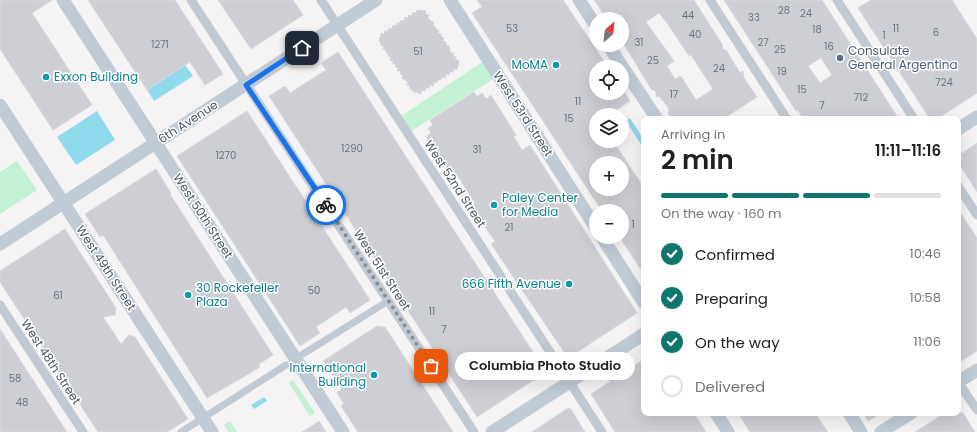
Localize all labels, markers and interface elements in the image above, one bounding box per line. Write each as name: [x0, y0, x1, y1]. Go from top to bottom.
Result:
house number: 28: [778, 3, 790, 18]
house number: 24: [800, 6, 812, 21]
house number: 44: [682, 8, 694, 23]
house number: 33: [748, 10, 760, 25]
north arrow: [589, 12, 629, 52]
map controls: [589, 12, 629, 244]
house number: 53: [506, 21, 518, 36]
house number: 11: [893, 21, 899, 36]
house number: 18: [812, 22, 822, 37]
house number: 6: [933, 25, 939, 40]
house number: 40: [689, 27, 701, 42]
house number: 1: [882, 28, 886, 43]
pin: [285, 31, 319, 65]
house number: 31: [634, 35, 644, 50]
house number: 27: [757, 35, 769, 50]
house number: 1271: [151, 37, 169, 52]
icon: home: [291, 37, 313, 59]
house number: 16: [824, 39, 834, 54]
house number: 25: [774, 42, 786, 57]
place label: Consulate General Argentina: [848, 42, 958, 73]
house number: 51: [413, 44, 423, 59]
house number: 25: [647, 53, 659, 68]
marker: Consulate General Argentina: [835, 53, 845, 63]
place label: MoMA: [512, 56, 548, 73]
marker: MoMA: [551, 60, 561, 70]
button: locate: [589, 60, 629, 100]
house number: 24: [713, 61, 725, 76]
house number: 19: [777, 64, 787, 79]
place label: Exxon Building: [54, 68, 138, 85]
street label: West 53rd Street: [489, 68, 557, 160]
marker: Exxon Building: [41, 72, 51, 82]
house number: 724: [935, 75, 953, 90]
house number: 15: [797, 82, 807, 97]
house number: 17: [670, 87, 679, 102]
house number: 712: [854, 90, 868, 105]
house number: 11: [575, 94, 581, 109]
street label: 6th Avenue: [155, 96, 221, 147]
house number: 7: [819, 98, 825, 113]
button: layers: [589, 108, 629, 148]
house number: 15: [564, 111, 574, 126]
text: Arriving in: [661, 125, 725, 144]
street label: West 52nd Street: [421, 137, 490, 231]
text: 11:11–11:16: [875, 140, 941, 161]
house number: 1290: [341, 141, 363, 156]
house number: 31: [472, 142, 482, 157]
text: 2 min: [661, 142, 734, 178]
house number: 1270: [216, 148, 236, 163]
button: +: [589, 156, 629, 196]
street label: West 50th Street: [169, 170, 237, 262]
courier: [306, 185, 346, 225]
place label: Paley Center for Media: [502, 189, 579, 220]
icon: bike: [315, 194, 337, 216]
marker: Paley Center for Media: [489, 200, 499, 210]
button: −: [589, 204, 629, 244]
text: On the way · 160 m: [661, 204, 782, 223]
house number: 1: [631, 217, 635, 232]
house number: 21: [505, 220, 513, 235]
street label: West 49th Street: [72, 222, 140, 314]
street label: West 51st Street: [350, 226, 415, 313]
icon: check: [661, 243, 683, 265]
text: Confirmed: [695, 244, 775, 265]
text: 10:46: [909, 244, 941, 263]
place label: 666 Fifth Avenue: [462, 275, 561, 292]
place label: 30 Rockefeller Plaza: [196, 279, 279, 310]
marker: 666 Fifth Avenue: [564, 279, 574, 289]
house number: 50: [308, 283, 320, 298]
icon: check: [661, 287, 683, 309]
house number: 61: [53, 288, 63, 303]
text: Preparing: [695, 288, 768, 309]
text: 10:58: [910, 288, 941, 307]
marker: 30 Rockefeller Plaza: [183, 290, 193, 300]
house number: 11: [429, 304, 435, 319]
street label: West 48th Street: [18, 317, 84, 407]
house number: 7: [441, 322, 447, 337]
icon: check: [661, 331, 683, 353]
text: On the way: [695, 332, 780, 353]
text: 11:06: [913, 332, 941, 351]
pin: [414, 349, 448, 383]
callout: Columbia Photo Studio: [455, 352, 635, 380]
icon: bag: [420, 355, 442, 377]
text: Columbia Photo Studio: [469, 356, 621, 375]
place label: International Building: [290, 359, 366, 390]
marker: International Building: [369, 370, 379, 380]
house number: 58: [9, 371, 21, 386]
text: Delivered: [695, 376, 765, 397]
house number: 48: [16, 396, 28, 408]

